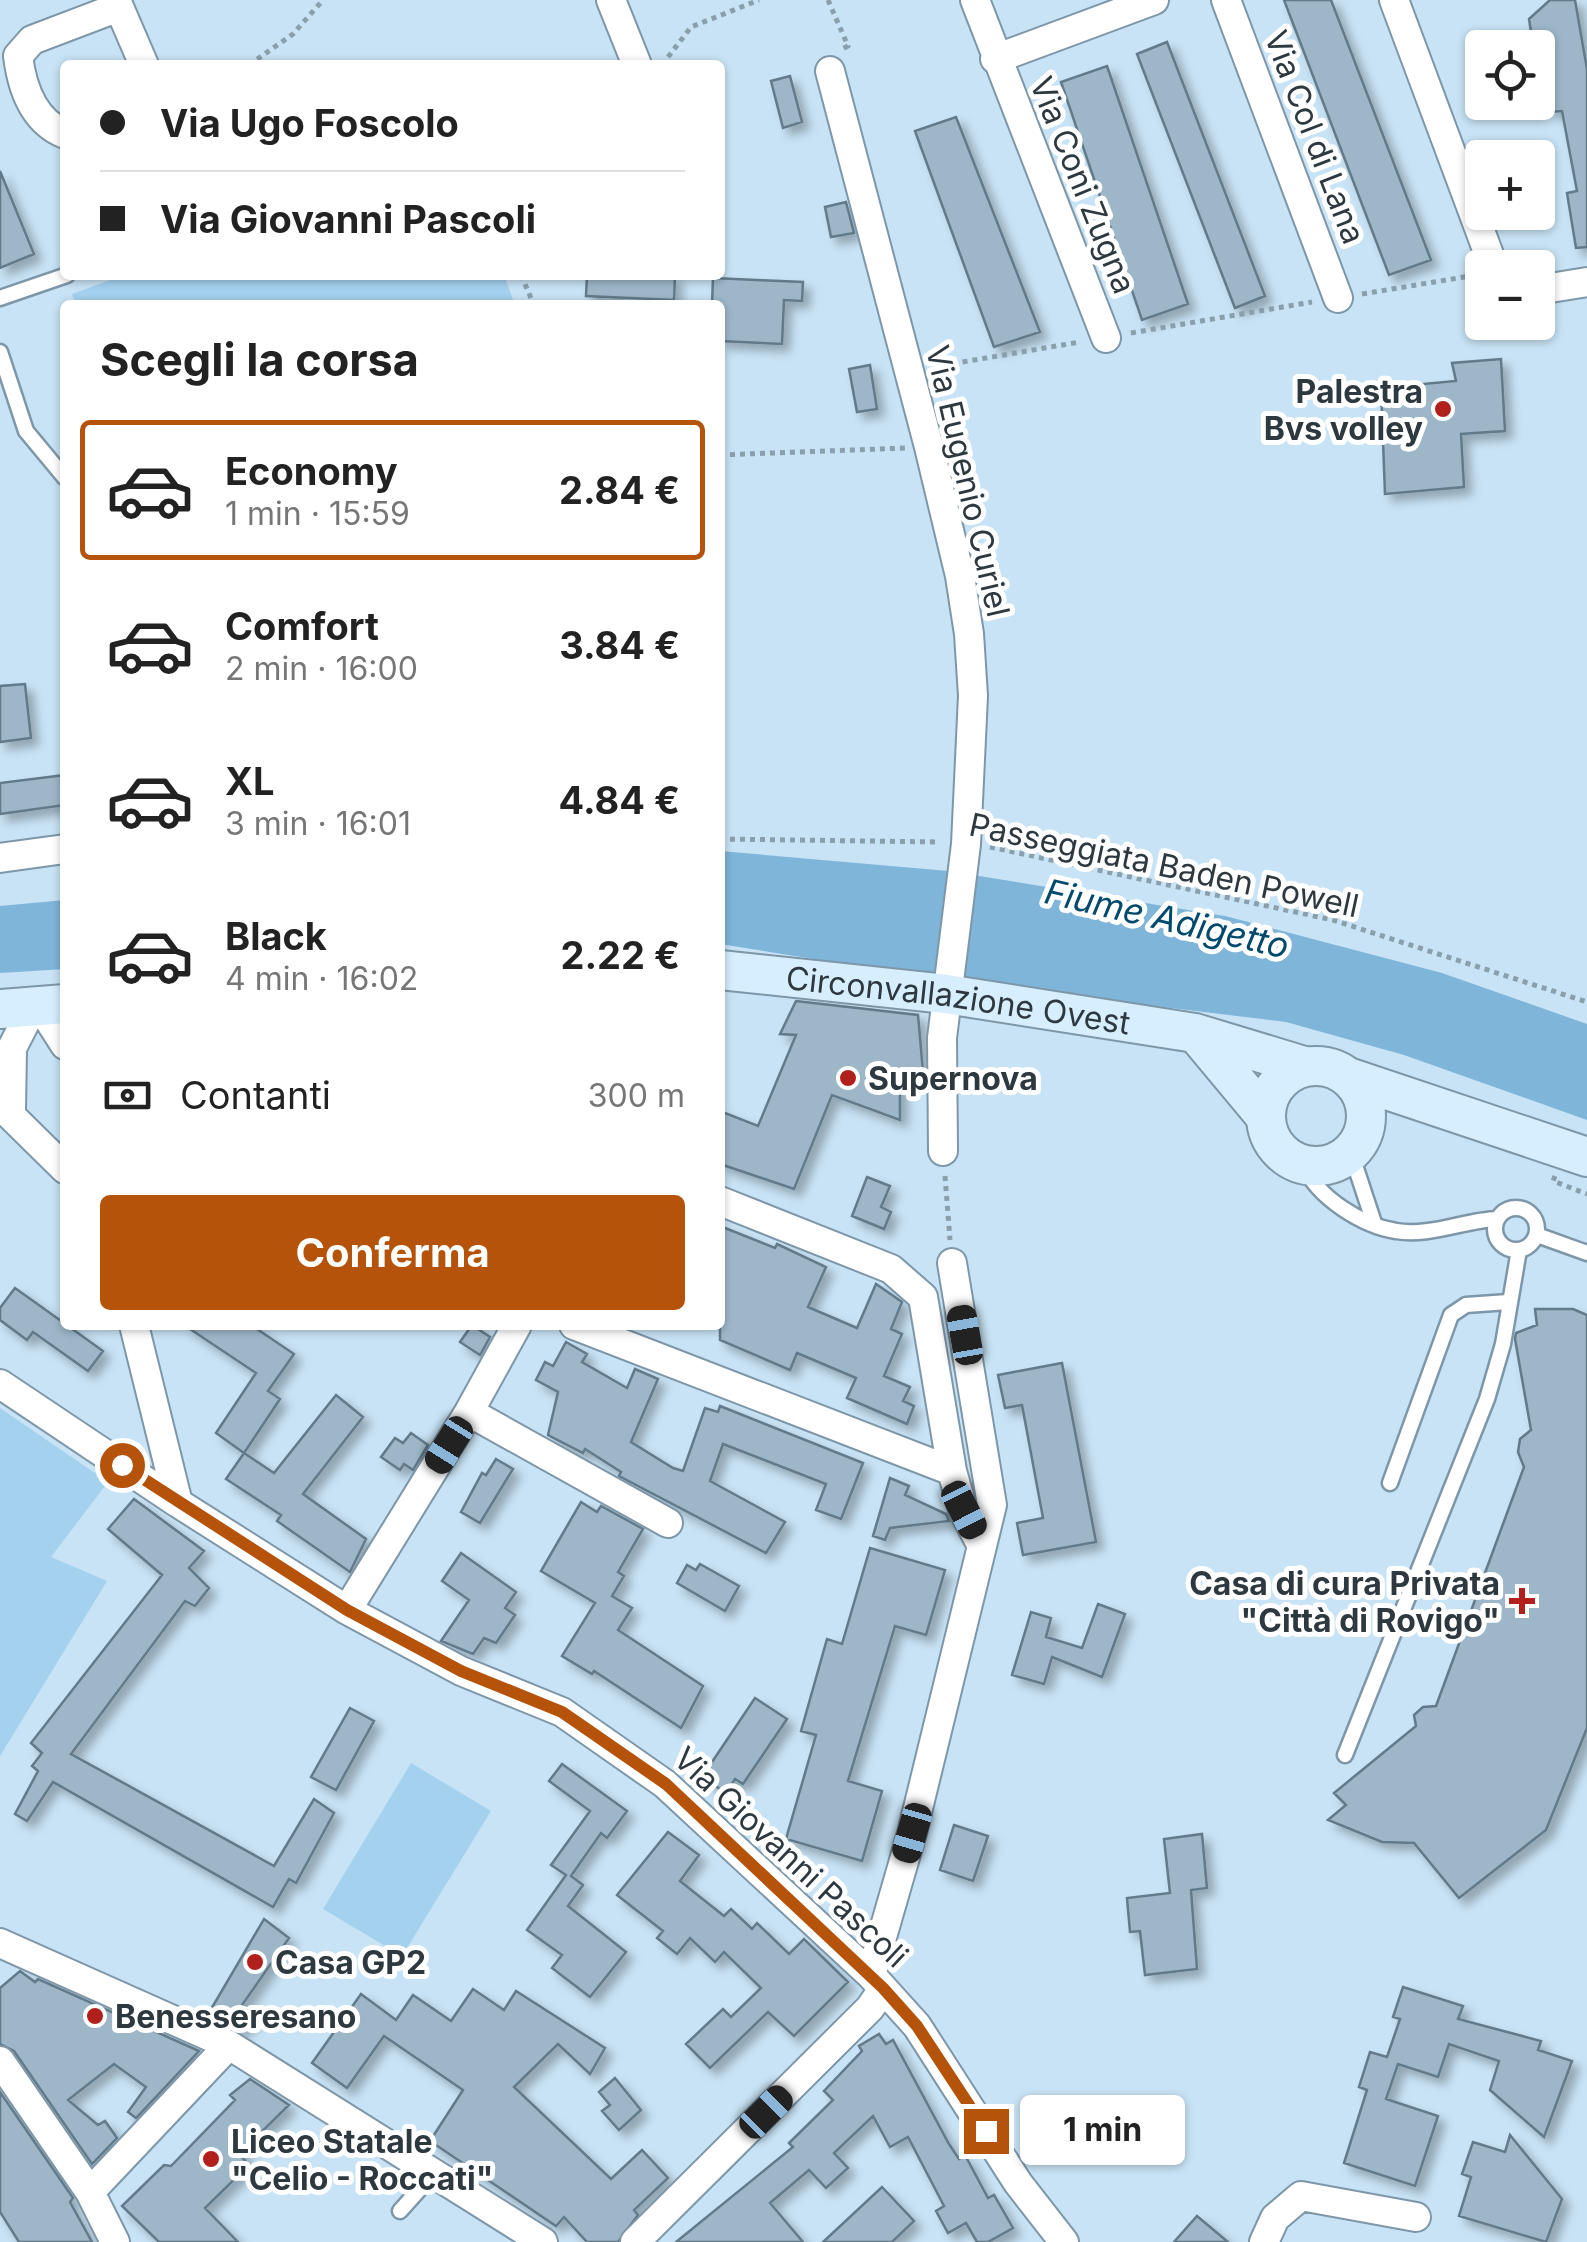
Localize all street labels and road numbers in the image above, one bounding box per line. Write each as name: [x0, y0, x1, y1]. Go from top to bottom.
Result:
street label: Via Col di Lana: [1256, 25, 1374, 249]
street label: Via Coni Zugna: [1022, 71, 1144, 299]
street label: Via Eugenio Curiel: [918, 342, 1018, 620]
street label: Passeggiata Baden Powell: [966, 805, 1362, 925]
street label: Circonvallazione Ovest: [784, 958, 1133, 1042]
street label: Via Giovanni Pascoli: [666, 1739, 916, 1975]

